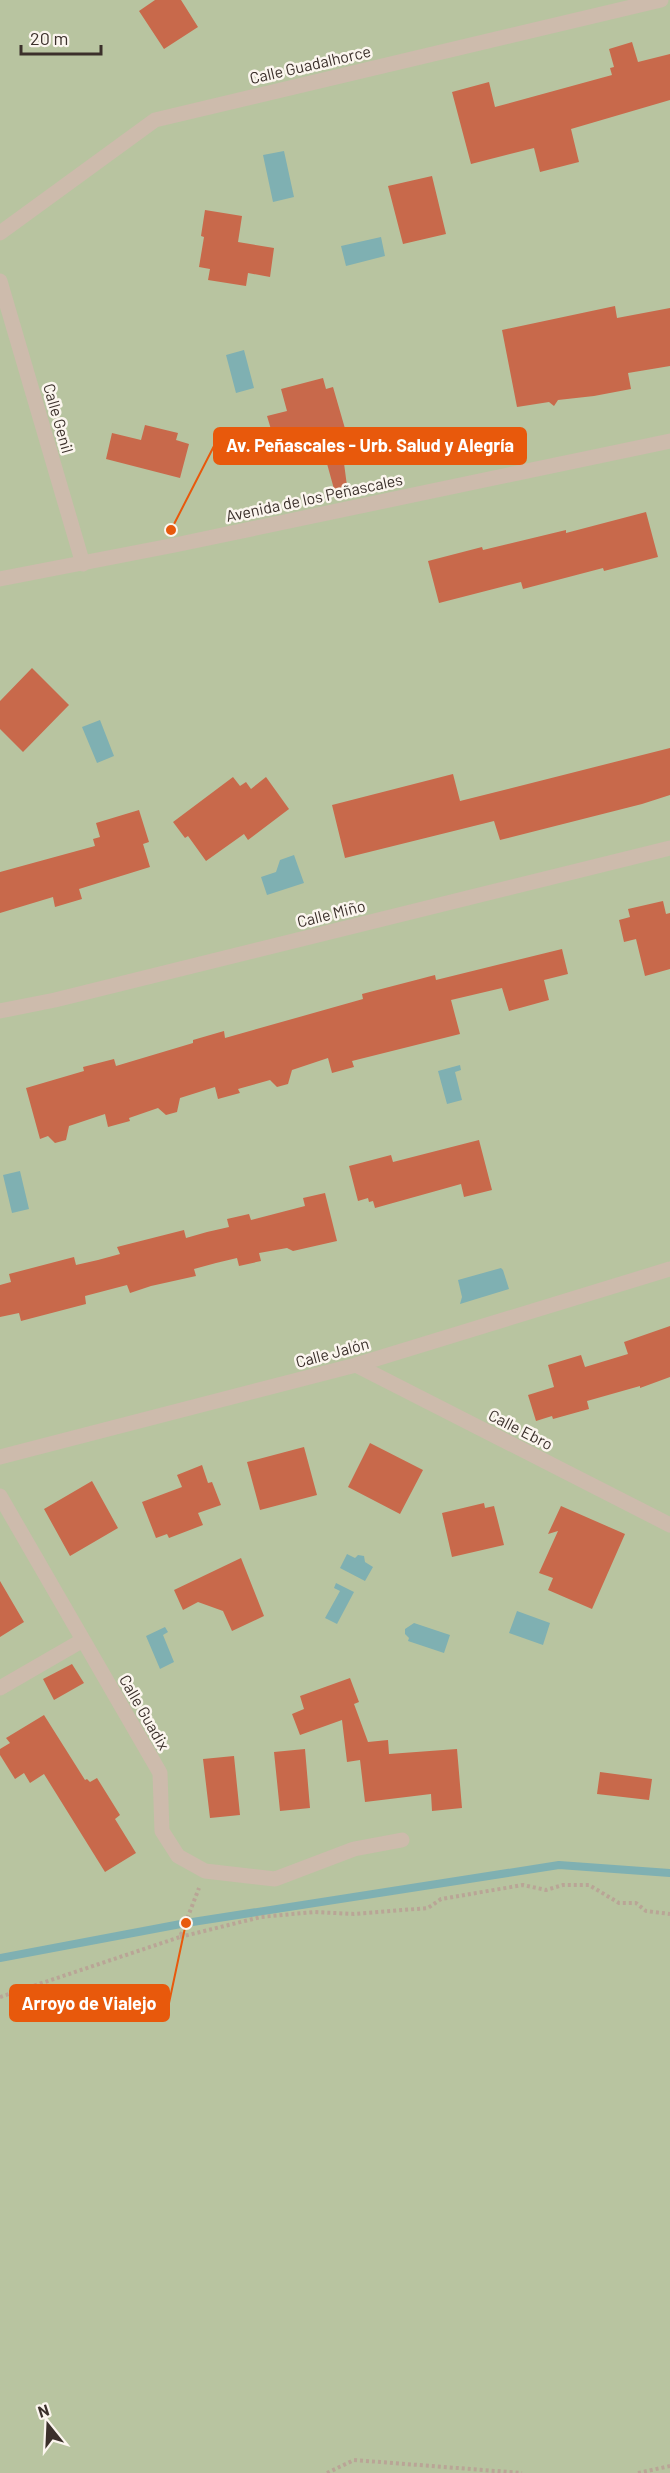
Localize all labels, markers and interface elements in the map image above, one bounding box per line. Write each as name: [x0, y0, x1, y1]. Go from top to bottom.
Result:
scale bar: [21, 18, 100, 56]
text: 20 m: [30, 27, 68, 49]
street label: Calle Guadalhorce: [248, 41, 372, 87]
street label: Calle Genil: [40, 381, 78, 455]
callout: Av. Peñascales - Urb. Salud y Alegría: [214, 428, 526, 464]
text: Av. Peñascales - Urb. Salud y Alegría: [226, 434, 514, 456]
street label: Avenida de los Peñascales: [224, 469, 404, 525]
street label: Calle Miño: [295, 895, 367, 931]
street label: Calle Jalón: [293, 1333, 371, 1371]
street label: Calle Ebro: [486, 1405, 556, 1453]
street label: Calle Guadix: [116, 1671, 174, 1753]
callout: Arroyo de Vialejo: [10, 1985, 169, 2021]
text: Arroyo de Vialejo: [22, 1992, 156, 2014]
north arrow: [18, 2395, 78, 2455]
text: N: [35, 2400, 51, 2421]

